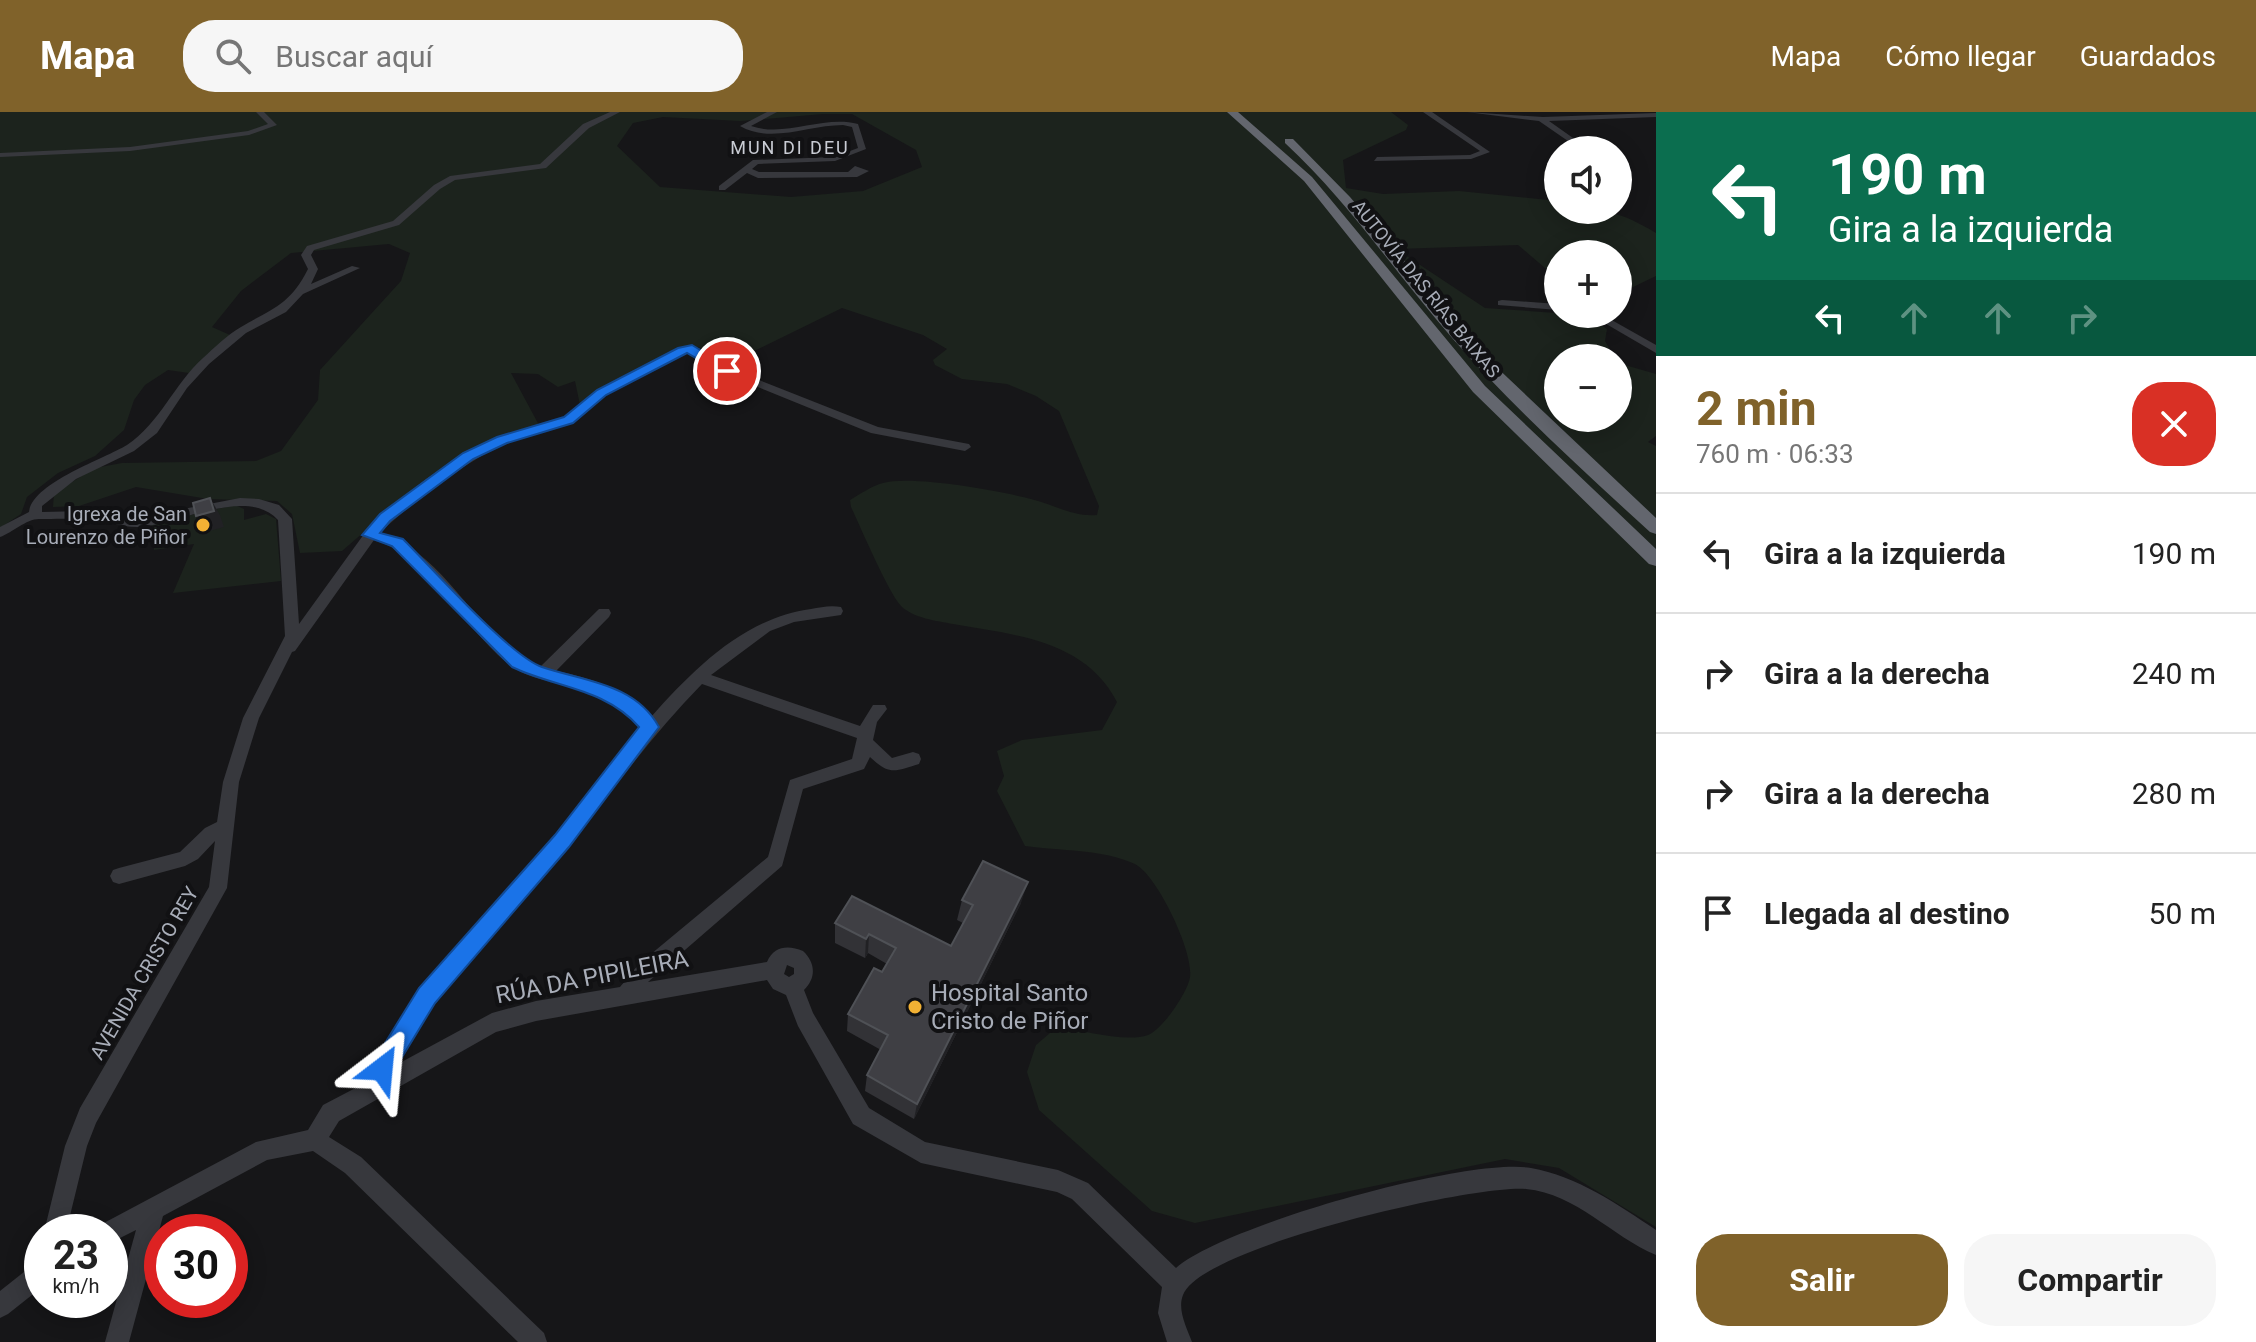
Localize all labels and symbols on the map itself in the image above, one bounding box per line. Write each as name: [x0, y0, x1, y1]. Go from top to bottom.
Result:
district label: MUN DI DEU: [730, 137, 850, 158]
street label: AUTOVÍA DAS RÍAS BAIXAS: [1348, 196, 1505, 382]
pin: [693, 337, 761, 405]
place label: Igrexa de San Lourenzo de Piñor: [26, 502, 187, 549]
marker: Igrexa de San Lourenzo de Piñor: [194, 516, 212, 534]
street label: AVENIDA CRISTO REY: [85, 882, 203, 1064]
street label: RÚA DA PIPILEIRA: [493, 945, 691, 1009]
place label: Hospital Santo Cristo de Piñor: [931, 979, 1089, 1035]
marker: Hospital Santo Cristo de Piñor: [906, 998, 924, 1016]
position arrow: [340, 1027, 424, 1111]
speed limit sign: 30: [144, 1214, 248, 1318]

